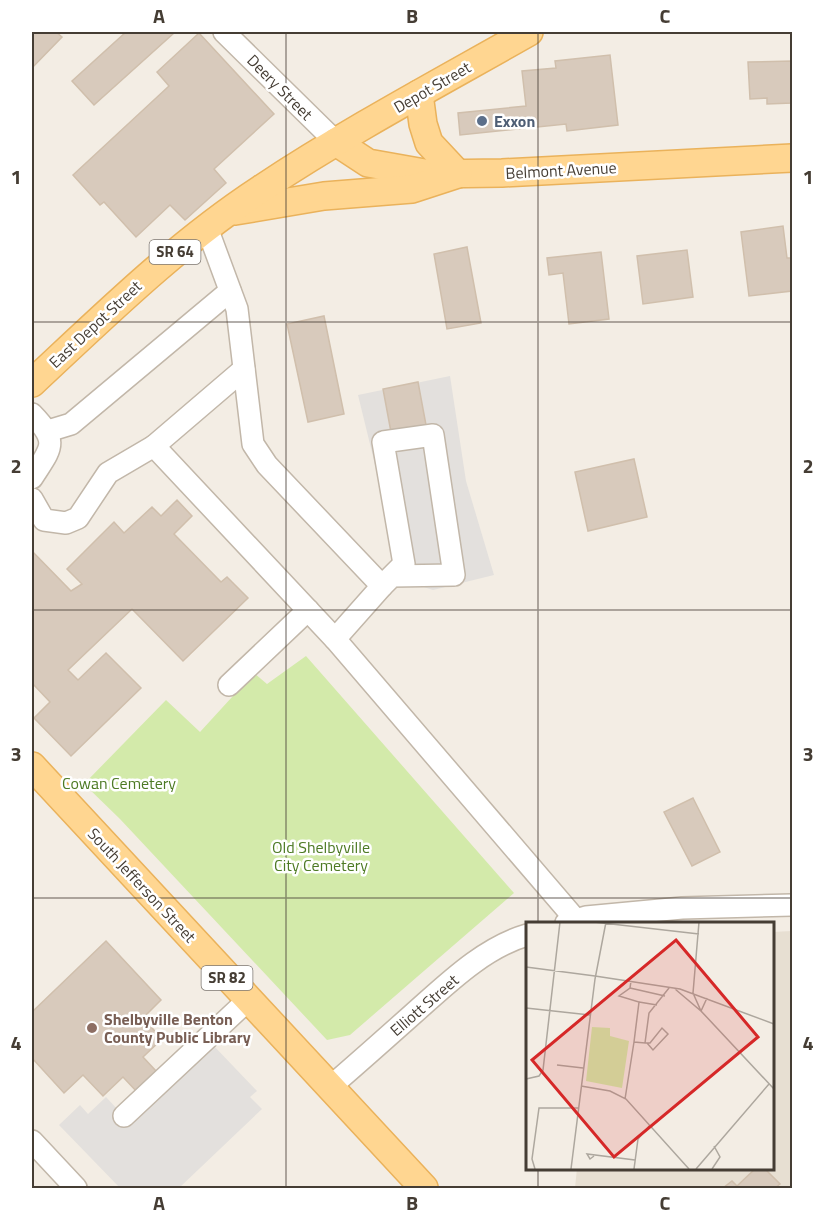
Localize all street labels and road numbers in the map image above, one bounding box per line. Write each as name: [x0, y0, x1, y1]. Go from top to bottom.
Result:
street label: Deery Street: [242, 49, 319, 126]
street label: Depot Street: [389, 55, 475, 119]
street label: Belmont Avenue: [505, 155, 617, 185]
road number: SR 64: [150, 240, 201, 264]
street label: East Depot Street: [43, 274, 147, 373]
street label: South Jefferson Street: [82, 822, 202, 948]
road number: SR 82: [202, 966, 252, 990]
street label: Elliott Street: [384, 968, 464, 1042]

